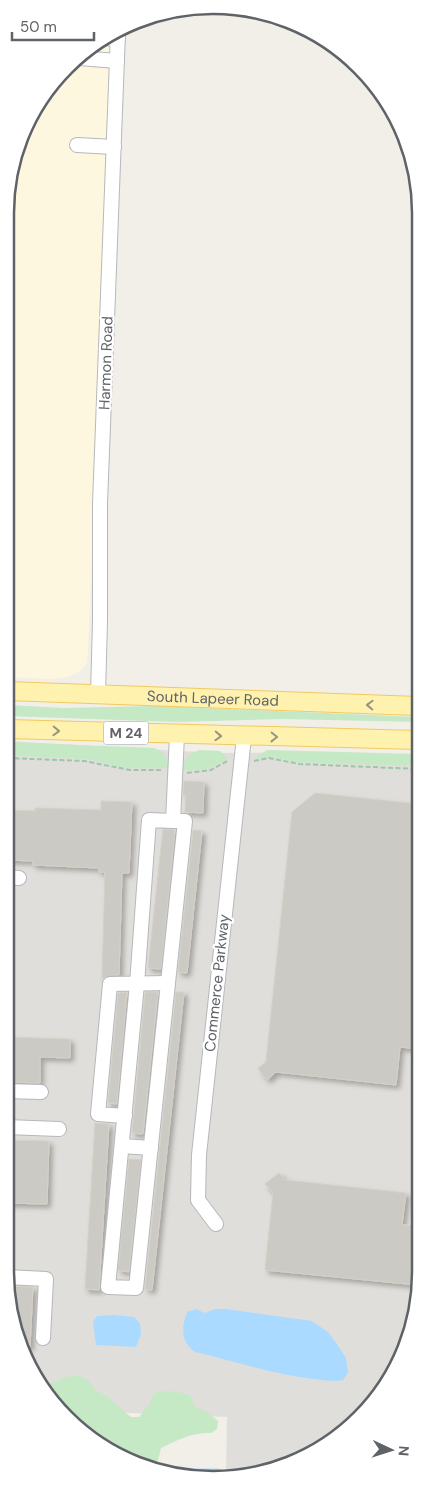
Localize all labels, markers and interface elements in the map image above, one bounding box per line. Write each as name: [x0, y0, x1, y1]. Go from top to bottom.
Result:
scale bar: [12, 10, 95, 42]
text: 50 m: [20, 17, 57, 37]
street label: Harmon Road: [94, 316, 118, 410]
street label: South Lapeer Road: [147, 686, 279, 711]
one-way arrow: [365, 699, 373, 710]
road number: M 24: [104, 721, 148, 744]
one-way arrow: [52, 725, 60, 736]
one-way arrow: [214, 731, 222, 741]
one-way arrow: [271, 732, 279, 742]
street label: Commerce Parkway: [200, 913, 234, 1053]
north arrow: [366, 1425, 416, 1475]
text: N: [395, 1445, 413, 1457]

